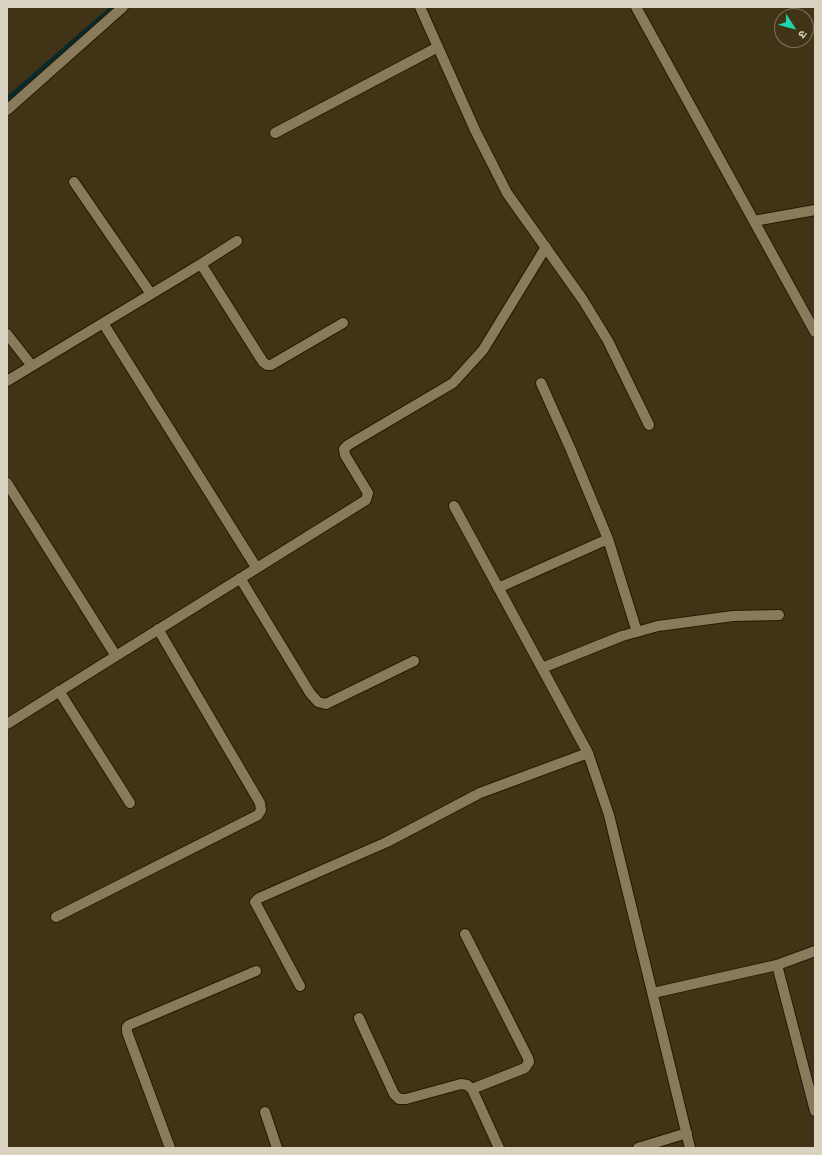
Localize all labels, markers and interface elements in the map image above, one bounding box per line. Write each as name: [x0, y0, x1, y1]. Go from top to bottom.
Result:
north arrow: [774, 8, 814, 48]
text: उ: [795, 28, 811, 42]

